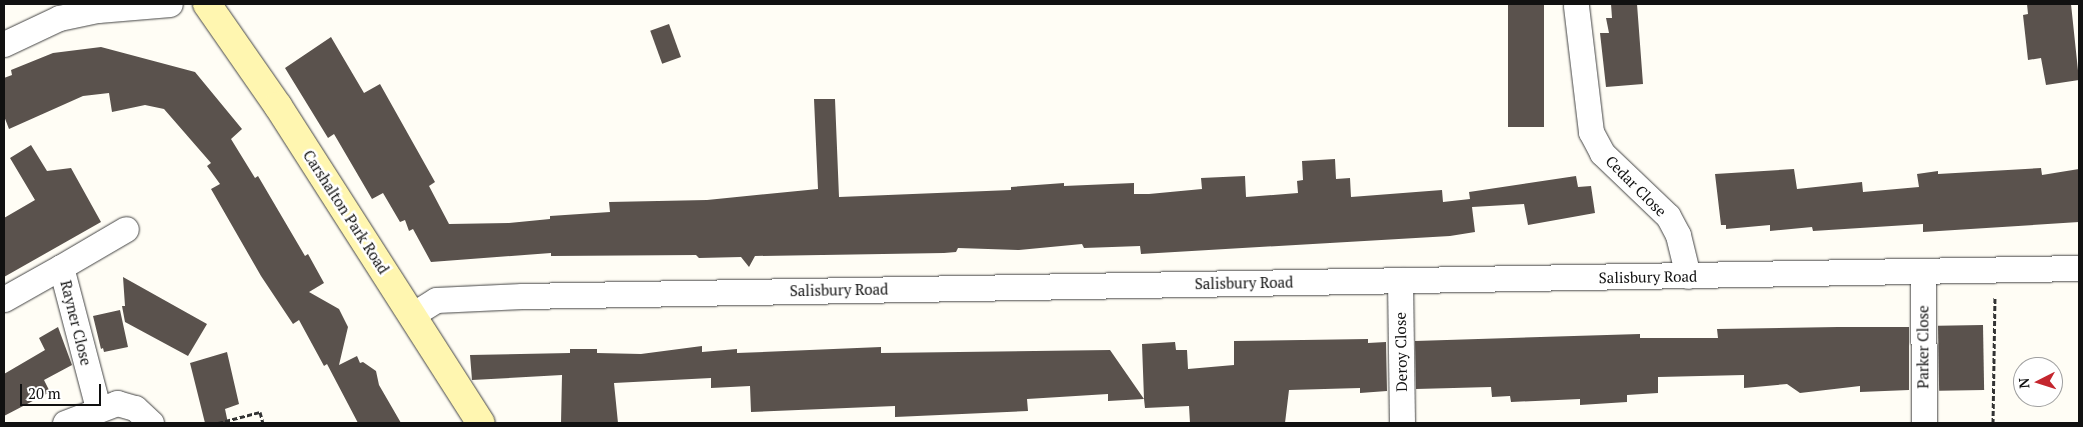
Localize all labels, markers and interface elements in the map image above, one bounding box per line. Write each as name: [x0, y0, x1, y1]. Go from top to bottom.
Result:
street label: Carshalton Park Road: [299, 147, 393, 277]
street label: Cedar Close: [1602, 152, 1670, 220]
street label: Salisbury Road: [1599, 267, 1697, 287]
street label: Salisbury Road: [1195, 273, 1293, 293]
street label: Rayner Close: [57, 279, 95, 367]
street label: Salisbury Road: [790, 280, 888, 300]
street label: Parker Close: [1914, 305, 1932, 389]
street label: Deroy Close: [1391, 312, 1411, 392]
north arrow: [2013, 357, 2063, 407]
scale bar: [22, 374, 104, 406]
text: N: [2014, 377, 2033, 389]
text: 20 m: [28, 383, 61, 403]

